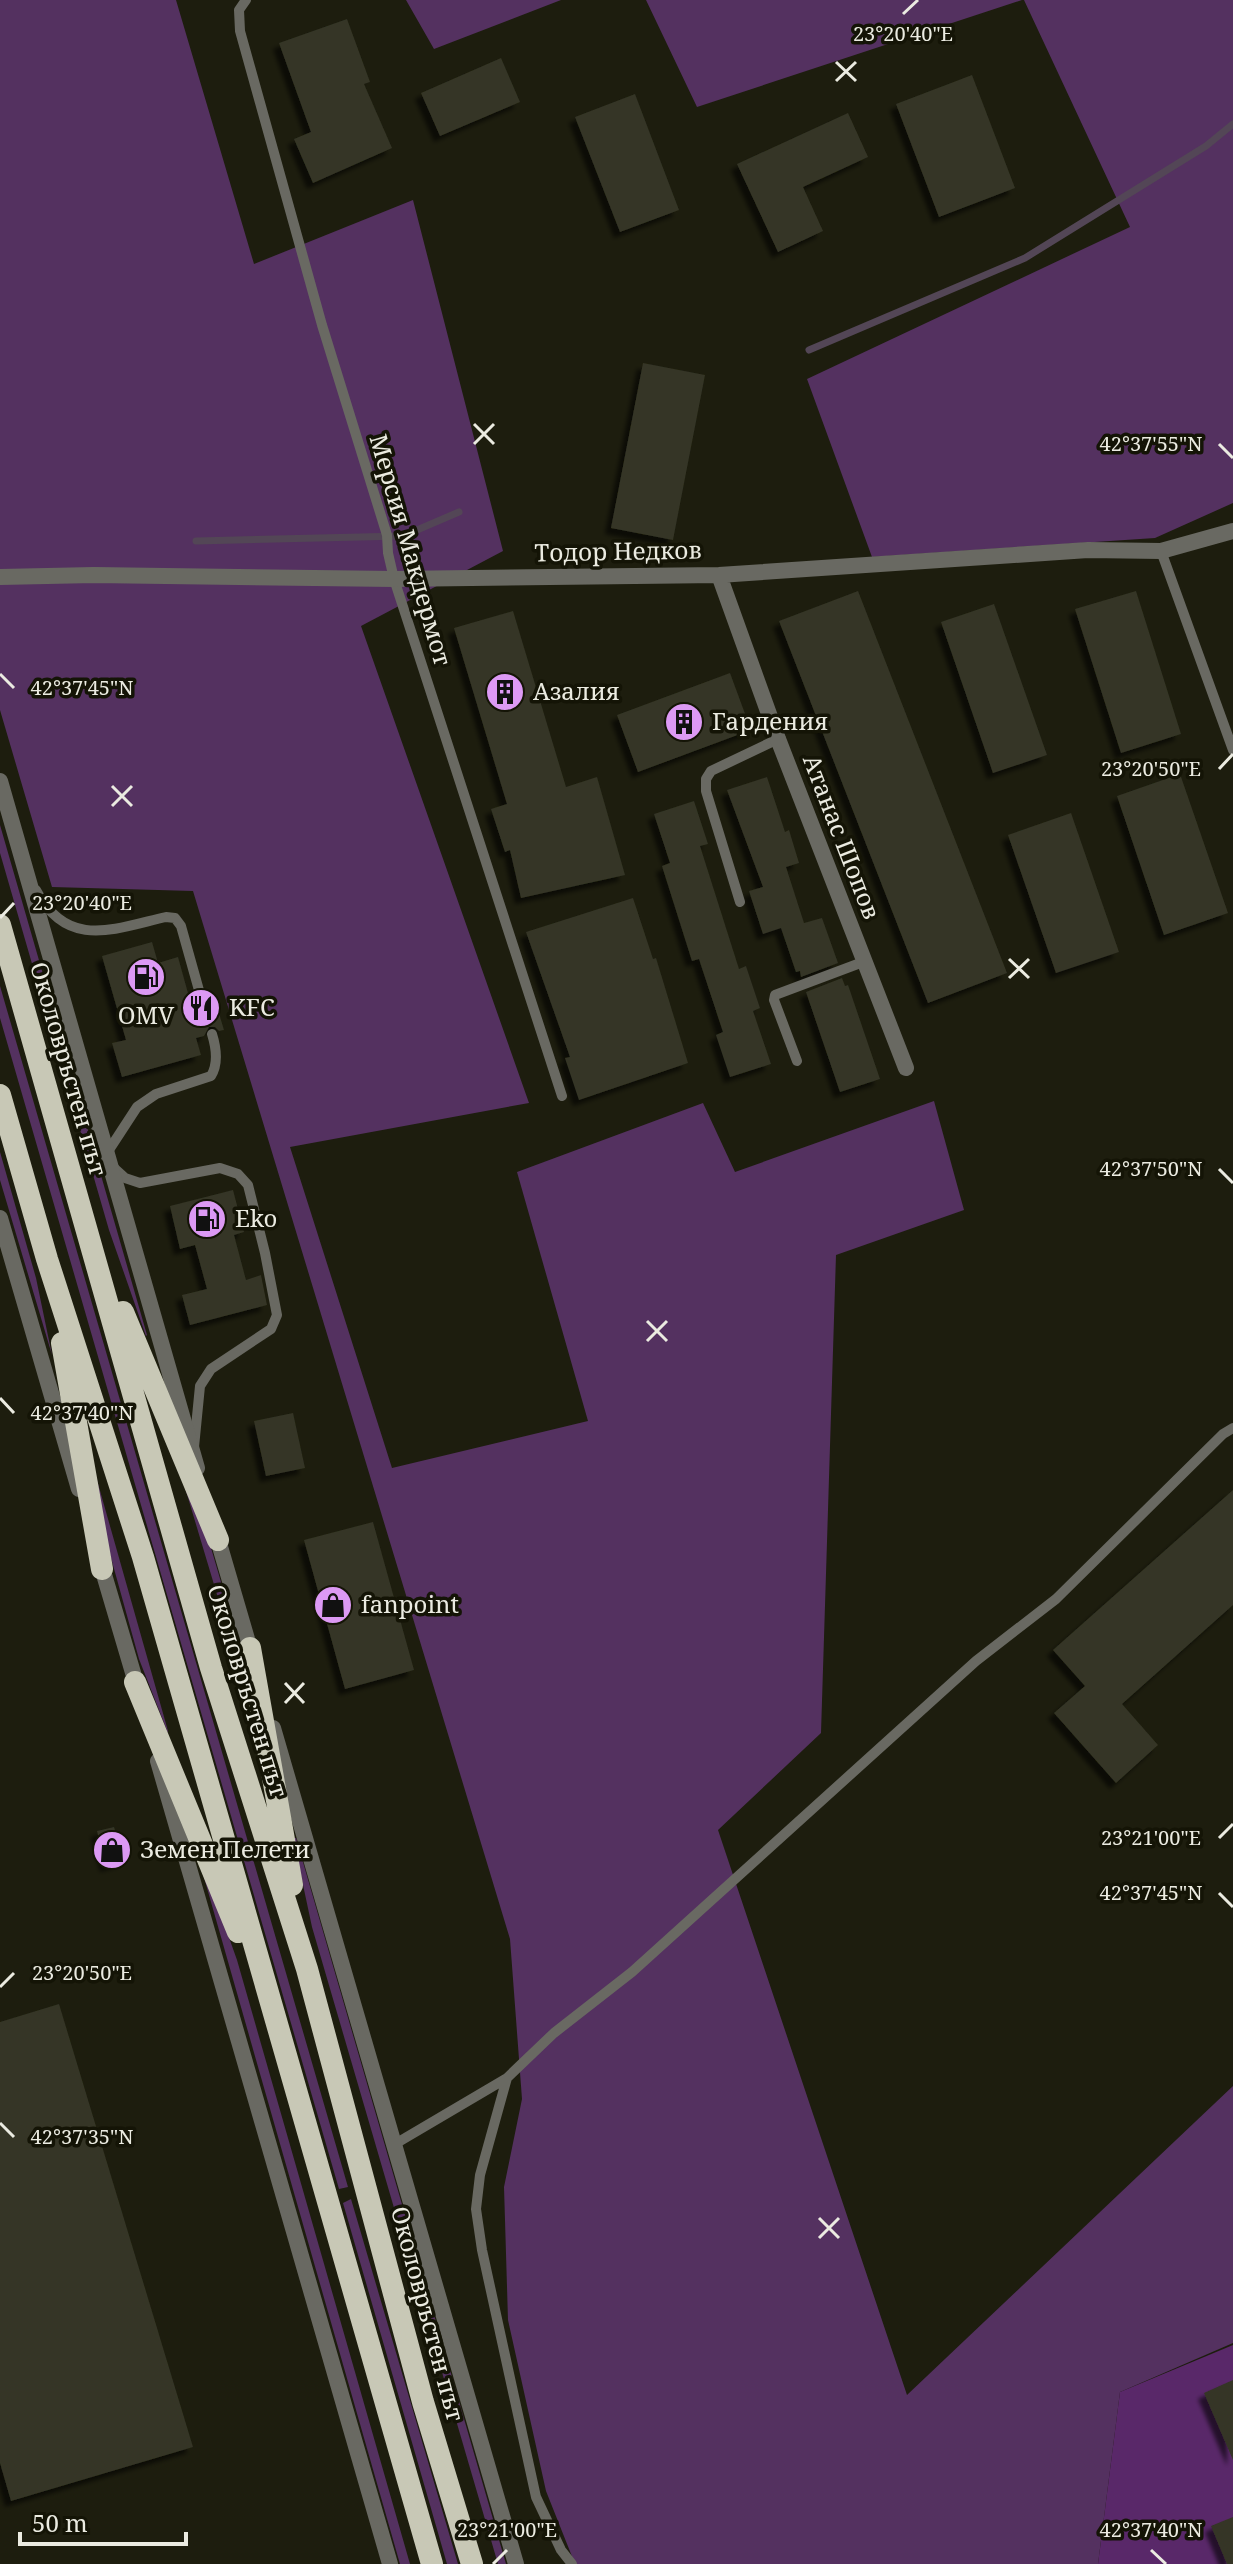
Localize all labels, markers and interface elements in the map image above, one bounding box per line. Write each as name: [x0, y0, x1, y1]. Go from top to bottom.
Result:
text: 23°20'40"E: [853, 20, 953, 47]
street label: Мерсия Макдермот: [363, 430, 460, 669]
text: 42°37'55"N: [1100, 430, 1202, 457]
street label: Тодор Недков: [534, 533, 702, 568]
building icon: Азалия: [484, 671, 526, 713]
text: 42°37'45"N: [31, 674, 133, 701]
place label: Азалия: [533, 674, 620, 707]
building icon: Гардения: [663, 701, 705, 743]
place label: Гардения: [712, 704, 828, 737]
street label: Атанас Шопов: [796, 749, 889, 923]
text: 23°20'50"E: [1101, 755, 1201, 782]
text: 23°20'40"E: [32, 889, 132, 916]
fuel station icon: OMV: [125, 956, 167, 998]
street label: Околовръстен път: [23, 958, 116, 1180]
restaurant icon: KFC: [180, 987, 222, 1029]
place label: KFC: [229, 990, 275, 1023]
place label: OMV: [118, 998, 175, 1031]
text: 42°37'50"N: [1100, 1155, 1202, 1182]
fuel station icon: Eko: [186, 1198, 228, 1240]
place label: Eko: [235, 1201, 277, 1234]
text: 42°37'40"N: [31, 1399, 133, 1426]
street label: Околовръстен път: [200, 1580, 297, 1801]
shop icon: fanpoint: [312, 1584, 354, 1626]
place label: fanpoint: [361, 1587, 459, 1620]
text: 23°21'00"E: [1101, 1824, 1201, 1851]
shop icon: Земен Пелети: [91, 1829, 133, 1871]
place label: Земен Пелети: [140, 1832, 310, 1865]
text: 42°37'45"N: [1100, 1879, 1202, 1906]
text: 23°20'50"E: [32, 1959, 132, 1986]
text: 42°37'35"N: [31, 2123, 133, 2150]
street label: Околовръстен път: [384, 2203, 473, 2425]
scale bar: [20, 2496, 186, 2546]
text: 50 m: [32, 2506, 88, 2539]
text: 23°21'00"E: [457, 2516, 557, 2543]
text: 42°37'40"N: [1100, 2516, 1202, 2543]

